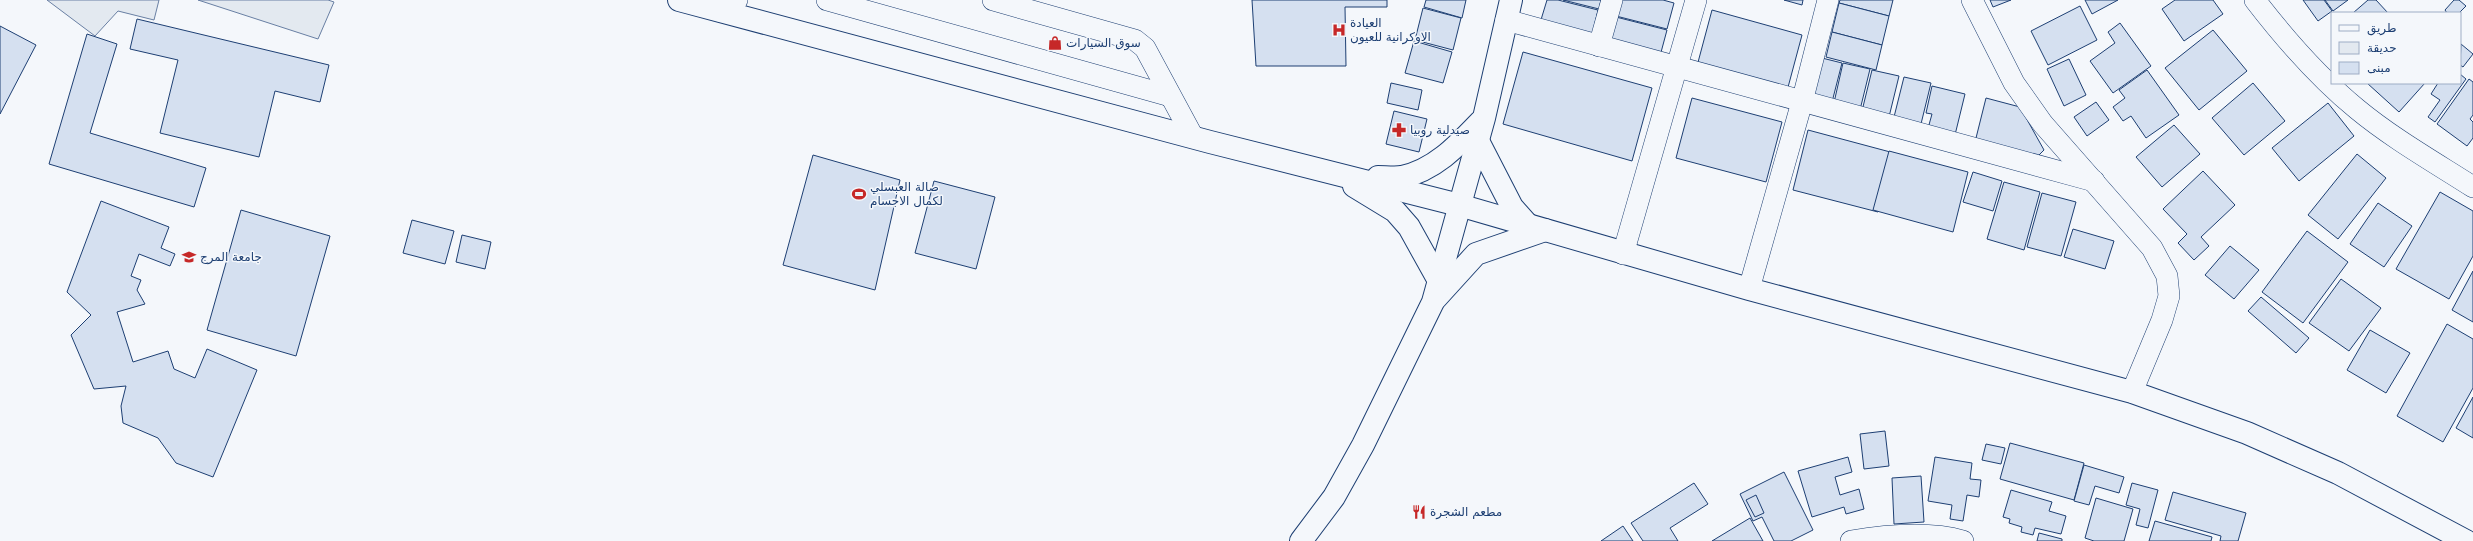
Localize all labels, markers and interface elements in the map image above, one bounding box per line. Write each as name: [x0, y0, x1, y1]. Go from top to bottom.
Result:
legend: [2331, 12, 2461, 84]
place label: العيادة الاوكرانية للعيون: [1350, 16, 1431, 45]
text: طريق: [2367, 21, 2397, 36]
hospital icon: العيادة الاوكرانية للعيون: [1331, 22, 1347, 38]
shop icon: سوق السيارات: [1047, 35, 1063, 51]
place label: سوق السيارات: [1066, 36, 1141, 51]
text: حديقة: [2367, 41, 2397, 55]
text: مبنى: [2367, 61, 2391, 75]
pharmacy icon: صيدلية روبيا: [1391, 122, 1407, 138]
place label: صيدلية روبيا: [1410, 123, 1470, 138]
place label: صالة العبسلي لكمال الاجسام: [870, 180, 943, 208]
sports icon: صالة العبسلي لكمال الاجسام: [851, 186, 867, 202]
school or university icon: جامعة المرج: [181, 249, 197, 265]
place label: جامعة المرج: [200, 250, 262, 265]
restaurant icon: مطعم الشجرة: [1411, 504, 1427, 520]
place label: مطعم الشجرة: [1430, 505, 1502, 520]

